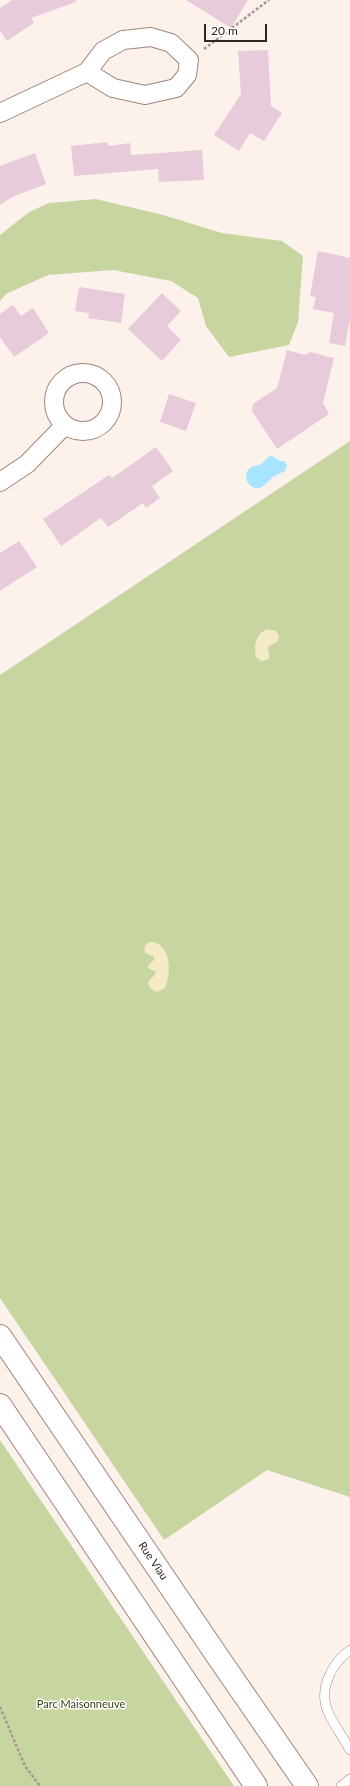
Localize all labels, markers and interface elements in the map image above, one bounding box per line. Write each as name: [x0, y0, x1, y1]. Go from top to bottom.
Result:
scale bar: [206, 16, 269, 42]
text: 20 m: [211, 23, 238, 38]
street label: Rue Viau: [135, 1539, 171, 1583]
park label: Parc Maisonneuve: [37, 1697, 125, 1711]

